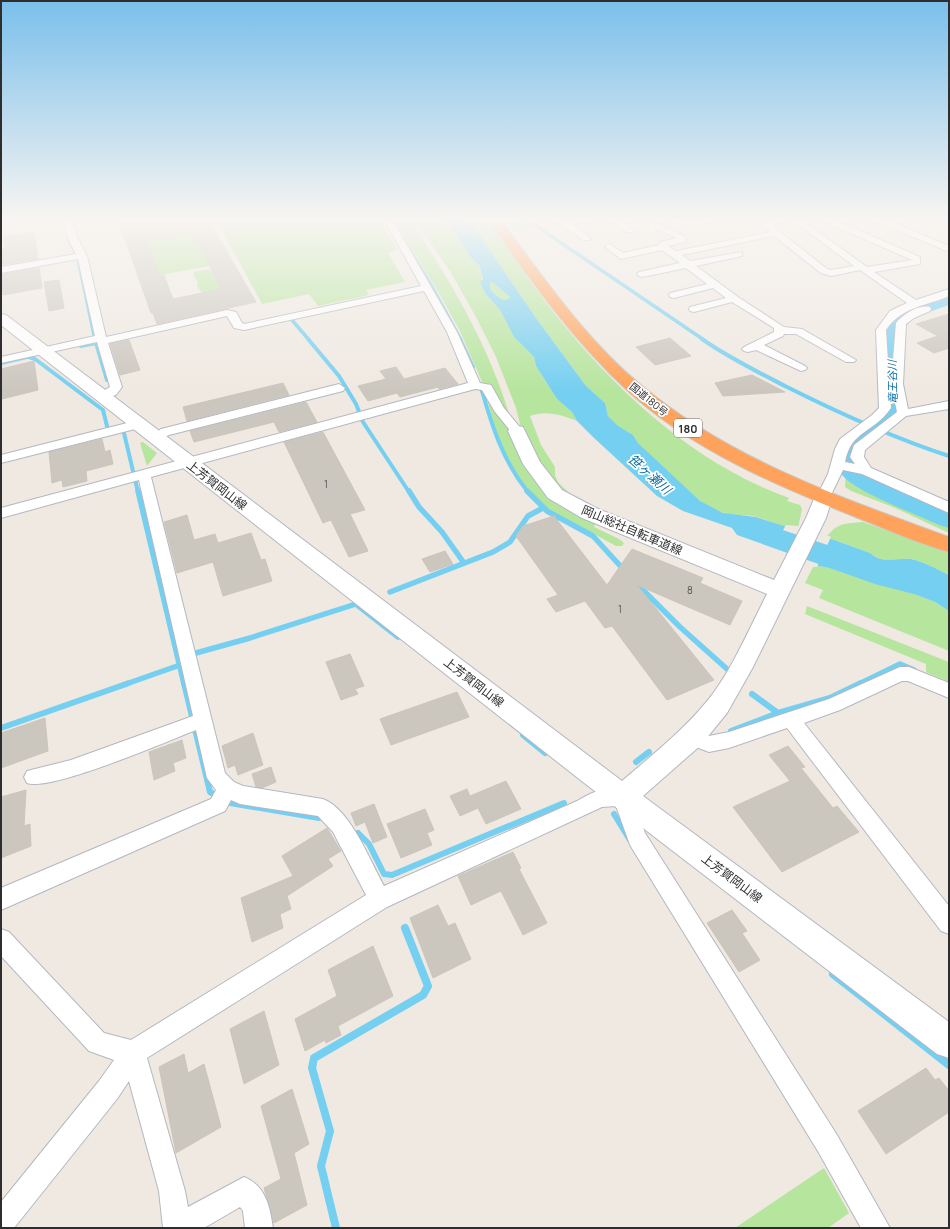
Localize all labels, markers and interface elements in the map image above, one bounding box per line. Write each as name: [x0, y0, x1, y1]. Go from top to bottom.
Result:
water label: 竜王谷川: [884, 359, 900, 404]
street label: 国道180号: [627, 379, 671, 419]
road number: 180: [674, 419, 702, 437]
water label: 笹ヶ瀬川: [625, 450, 677, 499]
street label: 上芳賀岡山線: [183, 456, 251, 514]
house number: 1: [324, 477, 328, 491]
street label: 岡山総社自転車道線: [579, 501, 685, 559]
house number: 8: [687, 583, 693, 597]
house number: 1: [618, 602, 622, 616]
street label: 上芳賀岡山線: [440, 653, 508, 711]
street label: 上芳賀岡山線: [698, 850, 766, 906]

